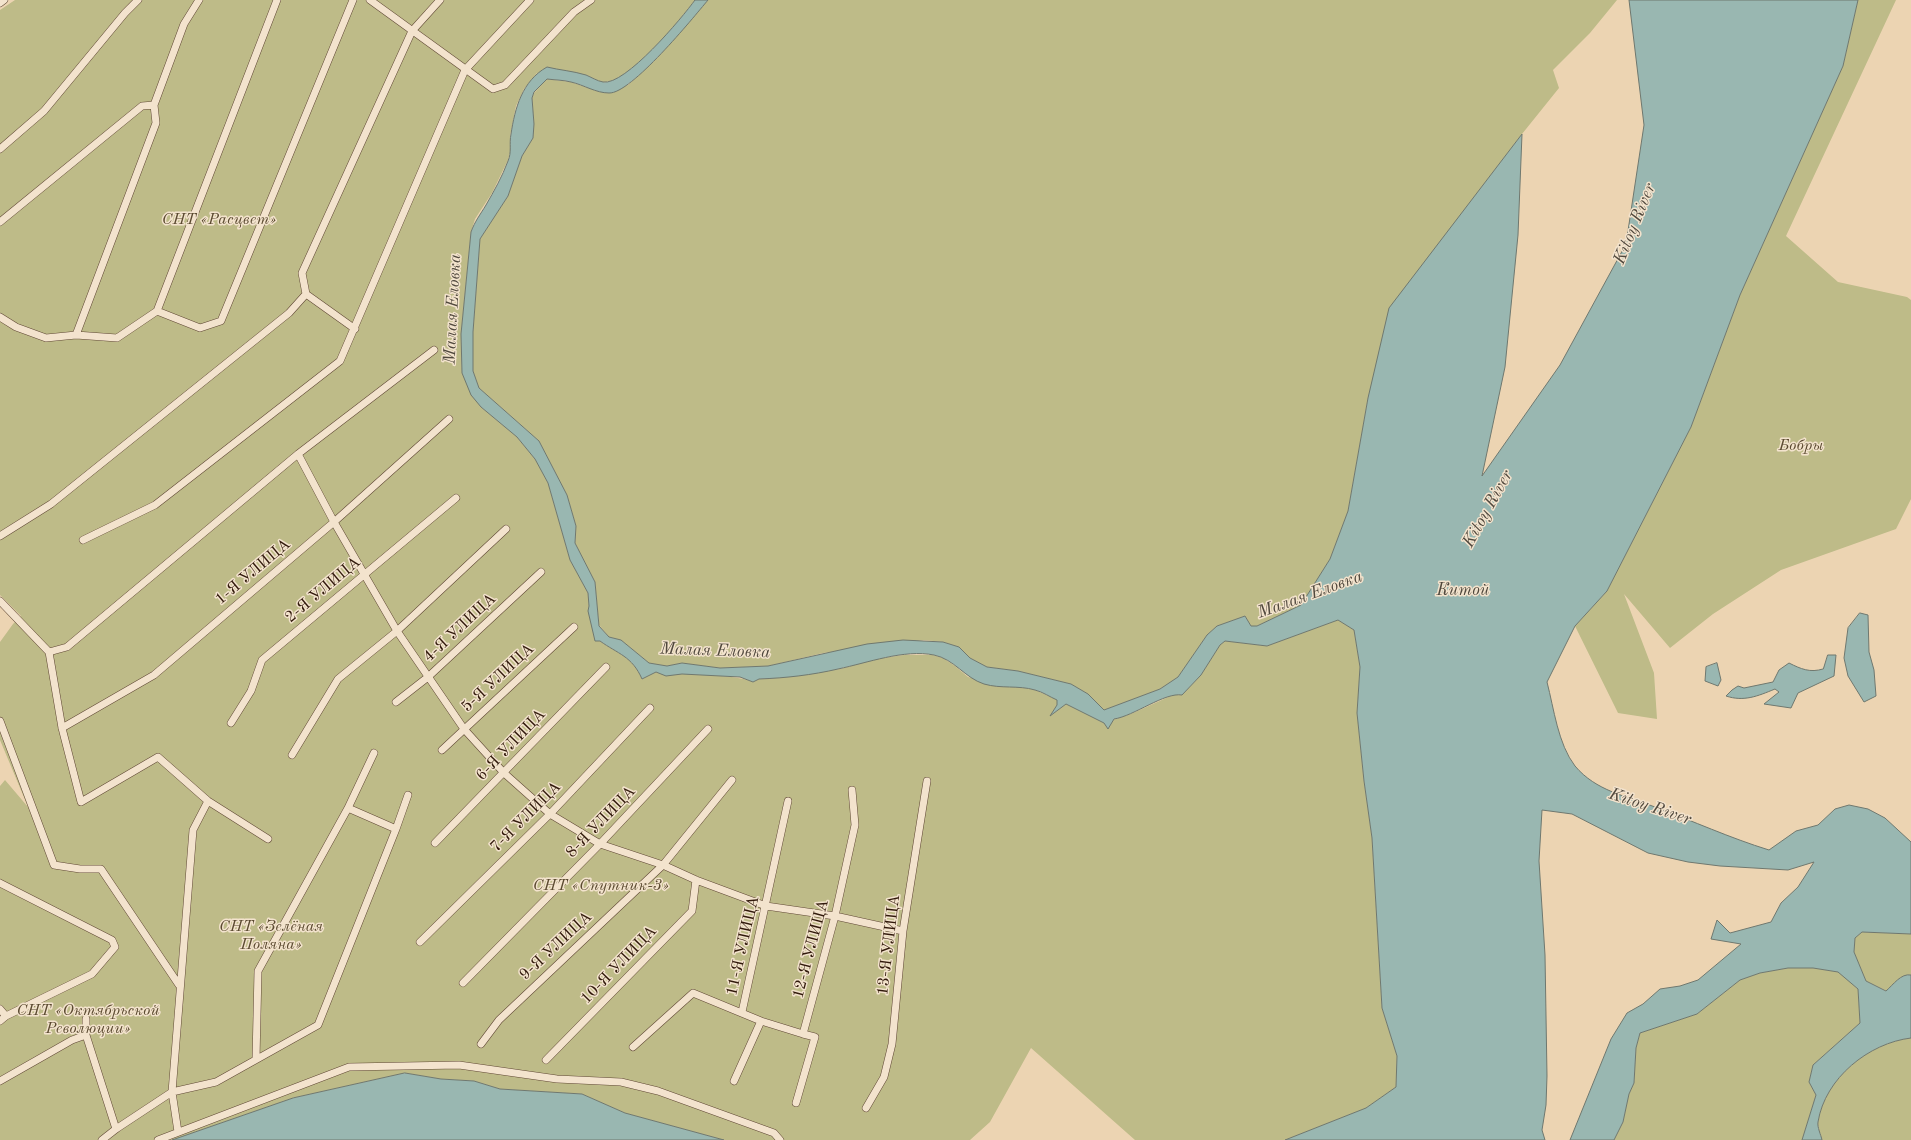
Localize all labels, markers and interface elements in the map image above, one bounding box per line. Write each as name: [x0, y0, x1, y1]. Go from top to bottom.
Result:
water label: Kitoy River: [1610, 181, 1660, 267]
park label: СНТ «Расцвет»: [162, 210, 276, 230]
water label: Малая Еловка: [440, 253, 466, 365]
park label: Бобры: [1779, 436, 1823, 456]
water label: Kitoy River: [1458, 467, 1518, 551]
street label: 1-Я УЛИЦА: [211, 535, 295, 609]
street label: 2-Я УЛИЦА: [281, 553, 365, 627]
water label: Малая Еловка: [1255, 567, 1365, 623]
water label: Китой: [1436, 581, 1490, 601]
street label: 4-Я УЛИЦА: [420, 589, 500, 667]
street label: 5-Я УЛИЦА: [458, 639, 538, 717]
water label: Малая Еловка: [659, 639, 771, 663]
street label: 6-Я УЛИЦА: [472, 705, 550, 785]
street label: 7-Я УЛИЦА: [487, 778, 565, 856]
street label: 8-Я УЛИЦА: [562, 782, 640, 862]
water label: Kitoy River: [1606, 784, 1694, 830]
park label: СНТ «Спутник-3»: [533, 876, 669, 896]
street label: 13-Я УЛИЦА: [873, 893, 905, 997]
street label: 11-Я УЛИЦА: [722, 894, 764, 998]
street label: 12-Я УЛИЦА: [789, 897, 833, 1001]
street label: 9-Я УЛИЦА: [516, 907, 596, 985]
park label: СНТ «Зелёная Поляна»: [219, 917, 323, 955]
street label: 10-Я УЛИЦА: [577, 922, 661, 1008]
park label: СНТ «Октябрьской Революции»: [16, 1001, 160, 1039]

